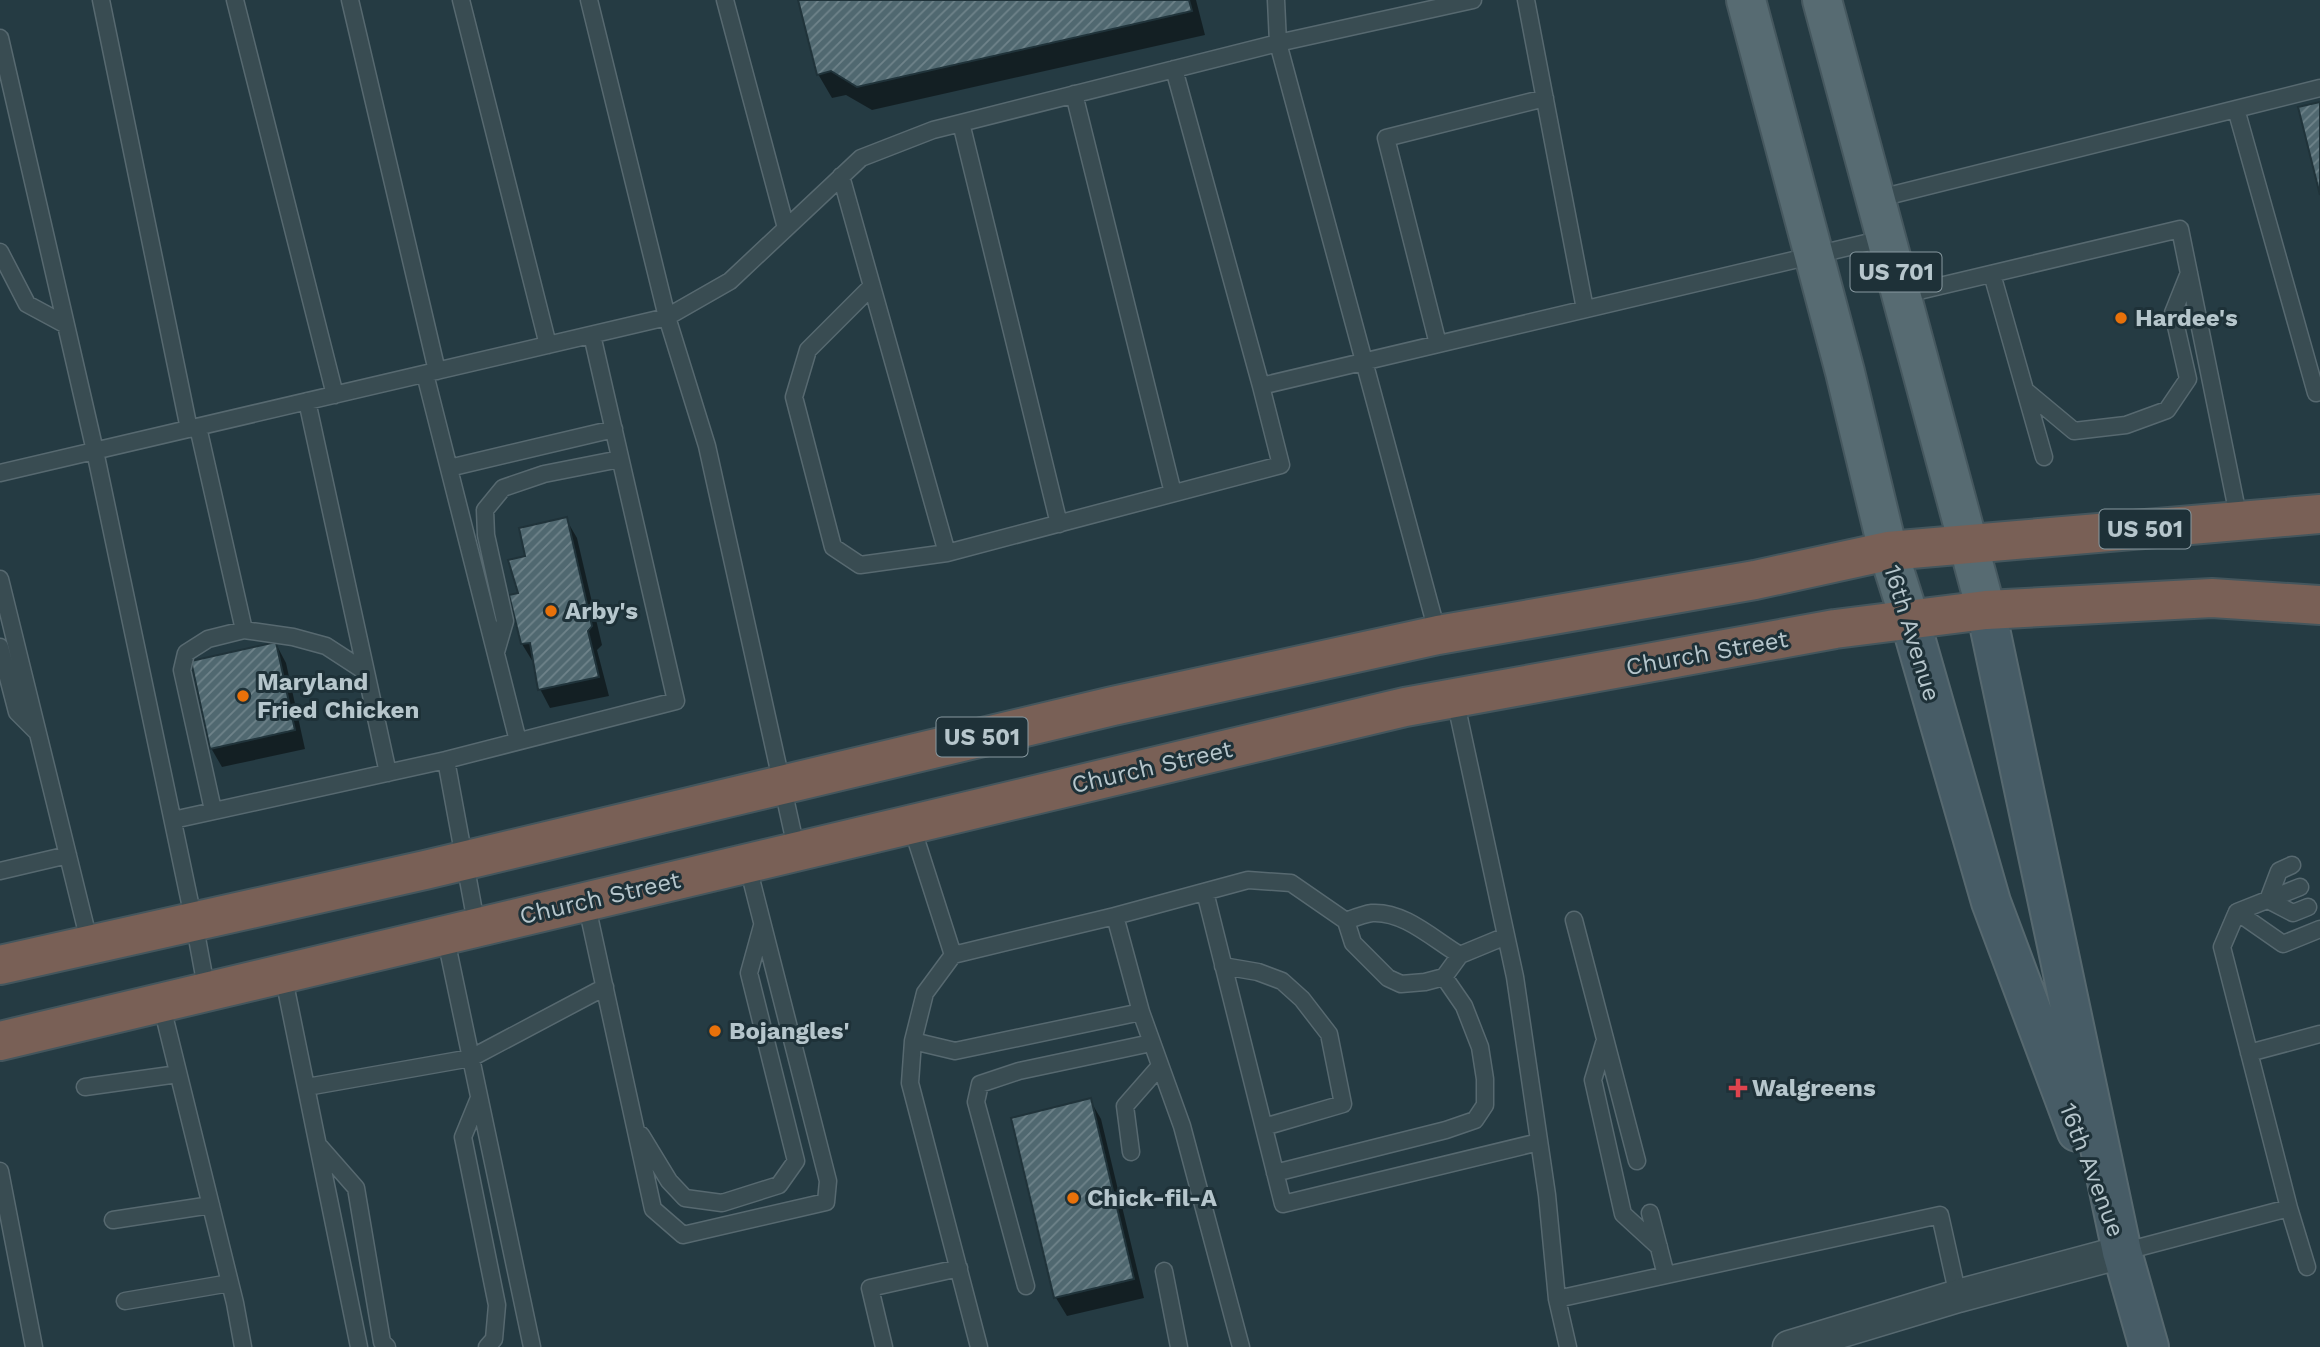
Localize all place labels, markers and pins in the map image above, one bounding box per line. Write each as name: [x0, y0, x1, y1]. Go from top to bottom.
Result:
place label: Hardee's: [2135, 304, 2238, 332]
marker: Hardee's: [2113, 310, 2129, 326]
place label: Arby's: [565, 597, 638, 625]
marker: Arby's: [543, 603, 559, 619]
place label: Maryland Fried Chicken: [257, 668, 419, 724]
marker: Maryland Fried Chicken: [235, 688, 251, 704]
place label: Bojangles': [729, 1017, 849, 1045]
marker: Bojangles': [707, 1023, 723, 1039]
place label: Walgreens: [1752, 1074, 1876, 1102]
marker: Walgreens: [1730, 1080, 1746, 1096]
place label: Chick-fil-A: [1087, 1184, 1218, 1212]
marker: Chick-fil-A: [1065, 1190, 1081, 1206]

